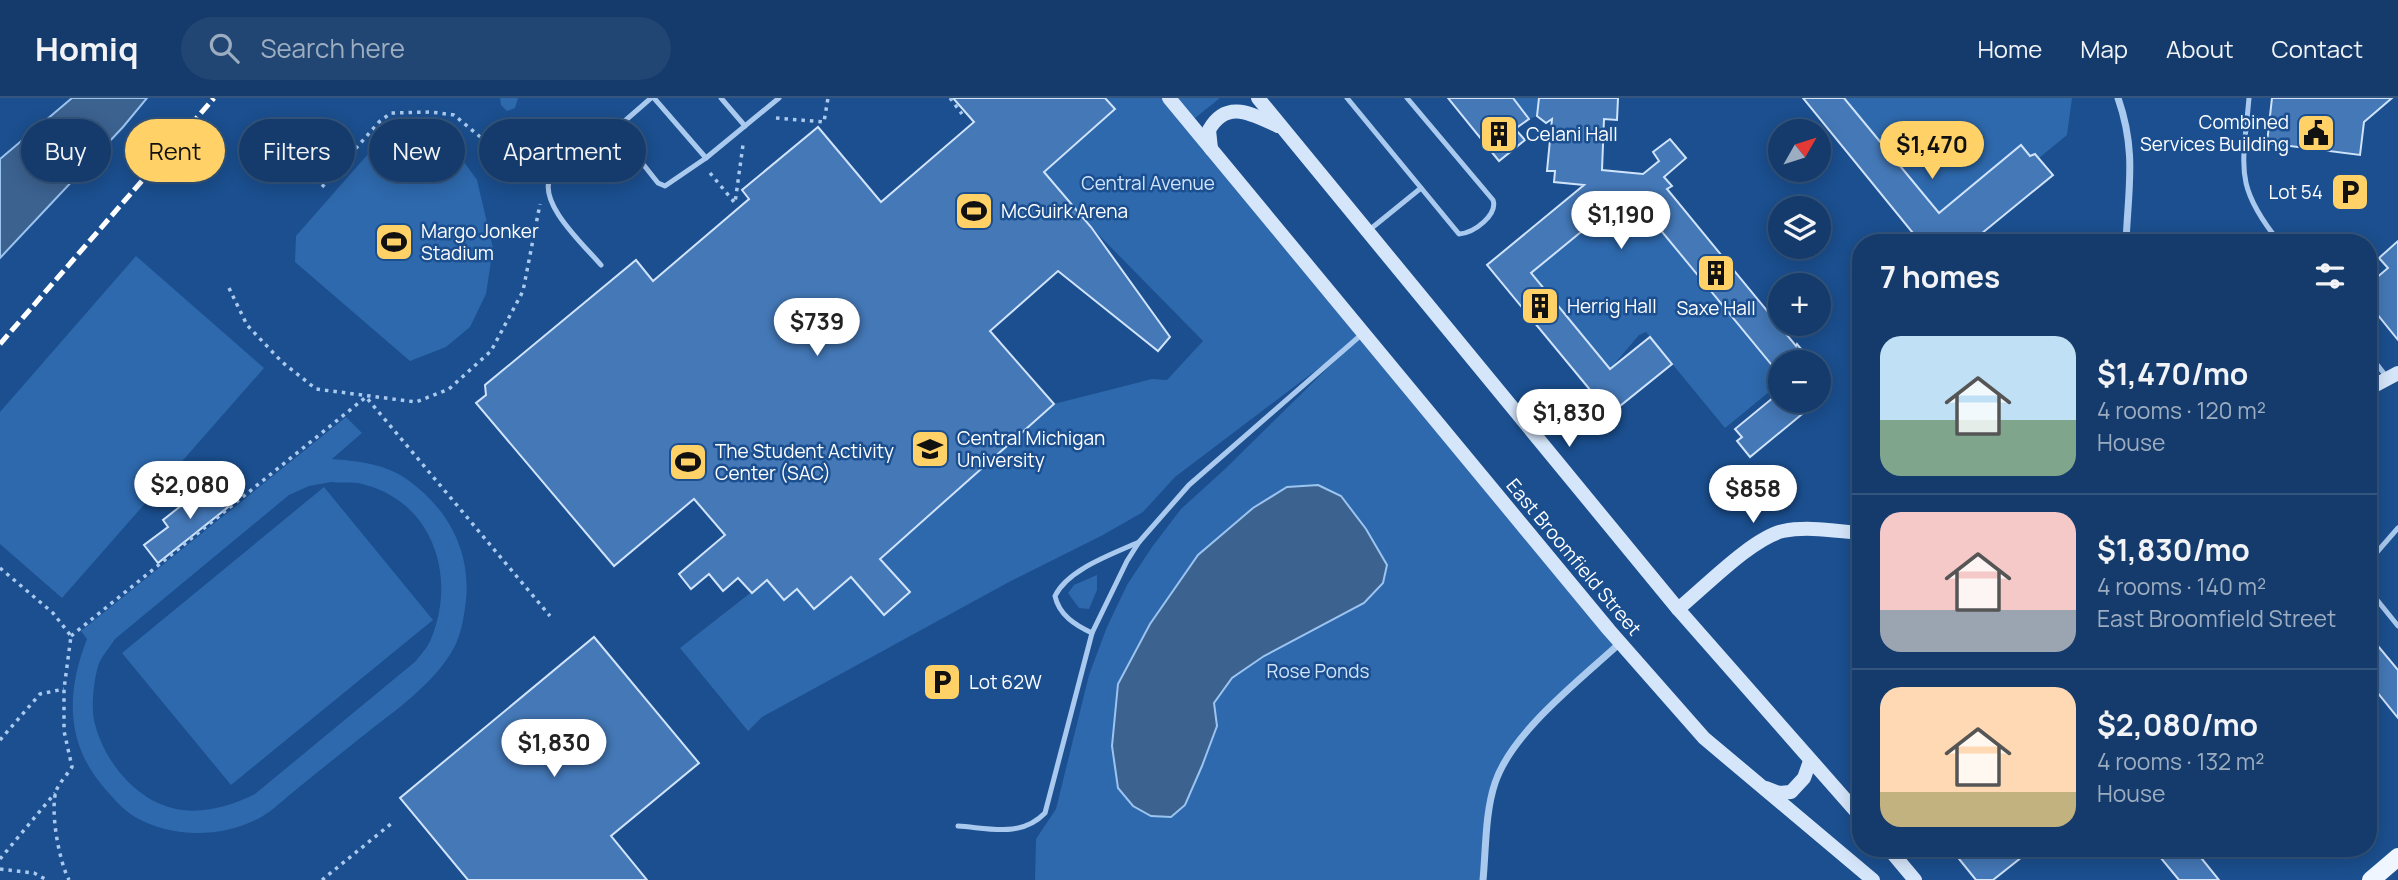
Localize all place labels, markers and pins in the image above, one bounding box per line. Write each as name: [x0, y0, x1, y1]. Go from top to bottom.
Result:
place label: Combined Services Building: [2140, 109, 2289, 157]
public building icon: Combined Services Building: [2295, 112, 2337, 154]
building icon: Celani Hall: [1478, 113, 1520, 155]
place label: Celani Hall: [1526, 121, 1618, 147]
pin: $1,470: [1875, 122, 1989, 181]
parking icon: Lot 54: [2329, 171, 2371, 213]
place label: Lot 54: [2268, 179, 2323, 205]
sports icon: McGuirk Arena: [953, 190, 995, 232]
pin: $1,190: [1564, 192, 1678, 251]
place label: McGuirk Arena: [1001, 198, 1128, 224]
place label: Margo Jonker Stadium: [421, 218, 539, 266]
sports icon: Margo Jonker Stadium: [373, 221, 415, 263]
building icon: Saxe Hall: [1695, 252, 1737, 294]
building icon: Herrig Hall: [1519, 285, 1561, 327]
place label: Herrig Hall: [1567, 293, 1657, 319]
place label: Saxe Hall: [1676, 295, 1756, 321]
pin: $739: [776, 299, 858, 358]
pin: $1,830: [1512, 390, 1626, 449]
place label: Central Michigan University: [957, 425, 1105, 473]
school or university icon: Central Michigan University: [909, 428, 951, 470]
place label: The Student Activity Center (SAC): [715, 438, 894, 486]
sports icon: The Student Activity Center (SAC): [667, 441, 709, 483]
pin: $2,080: [133, 462, 247, 521]
pin: $858: [1712, 466, 1794, 525]
parking icon: Lot 62W: [921, 661, 963, 703]
place label: Lot 62W: [969, 669, 1042, 695]
pin: $1,830: [497, 720, 611, 779]

